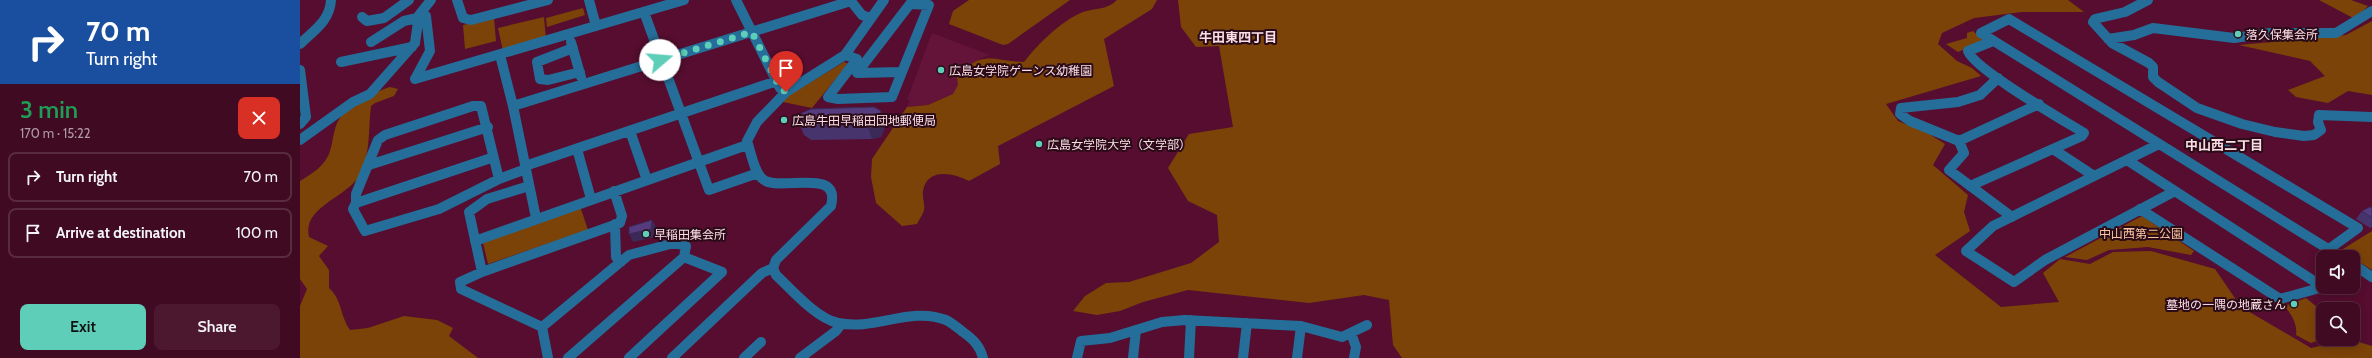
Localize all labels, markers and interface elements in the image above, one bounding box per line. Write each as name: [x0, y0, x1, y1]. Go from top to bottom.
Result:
text: 70 m: [86, 14, 150, 48]
icon: right: [20, 16, 72, 68]
place label: 落久保集会所: [2246, 27, 2318, 42]
district label: 牛田東四丁目: [1199, 29, 1277, 45]
marker: 落久保集会所: [2233, 29, 2243, 39]
position arrow: [639, 39, 681, 81]
text: Turn right: [86, 48, 157, 70]
pin: [769, 51, 803, 92]
icon: arrive: [775, 57, 797, 79]
place label: 広島女学院ゲーンス幼稚園: [949, 63, 1092, 78]
marker: 広島女学院ゲーンス幼稚園: [936, 65, 946, 75]
text: 3 min: [20, 95, 78, 124]
button: close: [238, 97, 280, 139]
place label: 広島牛田早稲田団地郵便局: [792, 113, 936, 128]
marker: 広島牛田早稲田団地郵便局: [779, 115, 789, 125]
text: 170 m · 15:22: [20, 125, 91, 141]
place label: 広島女学院大学（文学部）: [1047, 137, 1191, 152]
district label: 中山西二丁目: [2185, 137, 2263, 153]
marker: 広島女学院大学（文学部）: [1034, 139, 1044, 149]
icon: right: [22, 166, 44, 188]
text: Turn right: [56, 168, 117, 186]
text: 70 m: [244, 168, 278, 186]
icon: arrive: [22, 222, 44, 244]
text: Arrive at destination: [56, 224, 186, 242]
text: 100 m: [236, 224, 278, 242]
park label: 中山西第二公園: [2099, 226, 2183, 241]
place label: 早稲田集会所: [654, 227, 726, 242]
marker: 早稲田集会所: [641, 229, 651, 239]
map controls: [2316, 250, 2360, 346]
button: sound: [2316, 250, 2360, 294]
place label: 墓地の一隅の地蔵さん: [2166, 297, 2286, 312]
marker: 墓地の一隅の地蔵さん: [2289, 299, 2299, 309]
button: search: [2316, 302, 2360, 346]
button: Exit: [20, 304, 146, 350]
button: Share: [154, 304, 280, 350]

